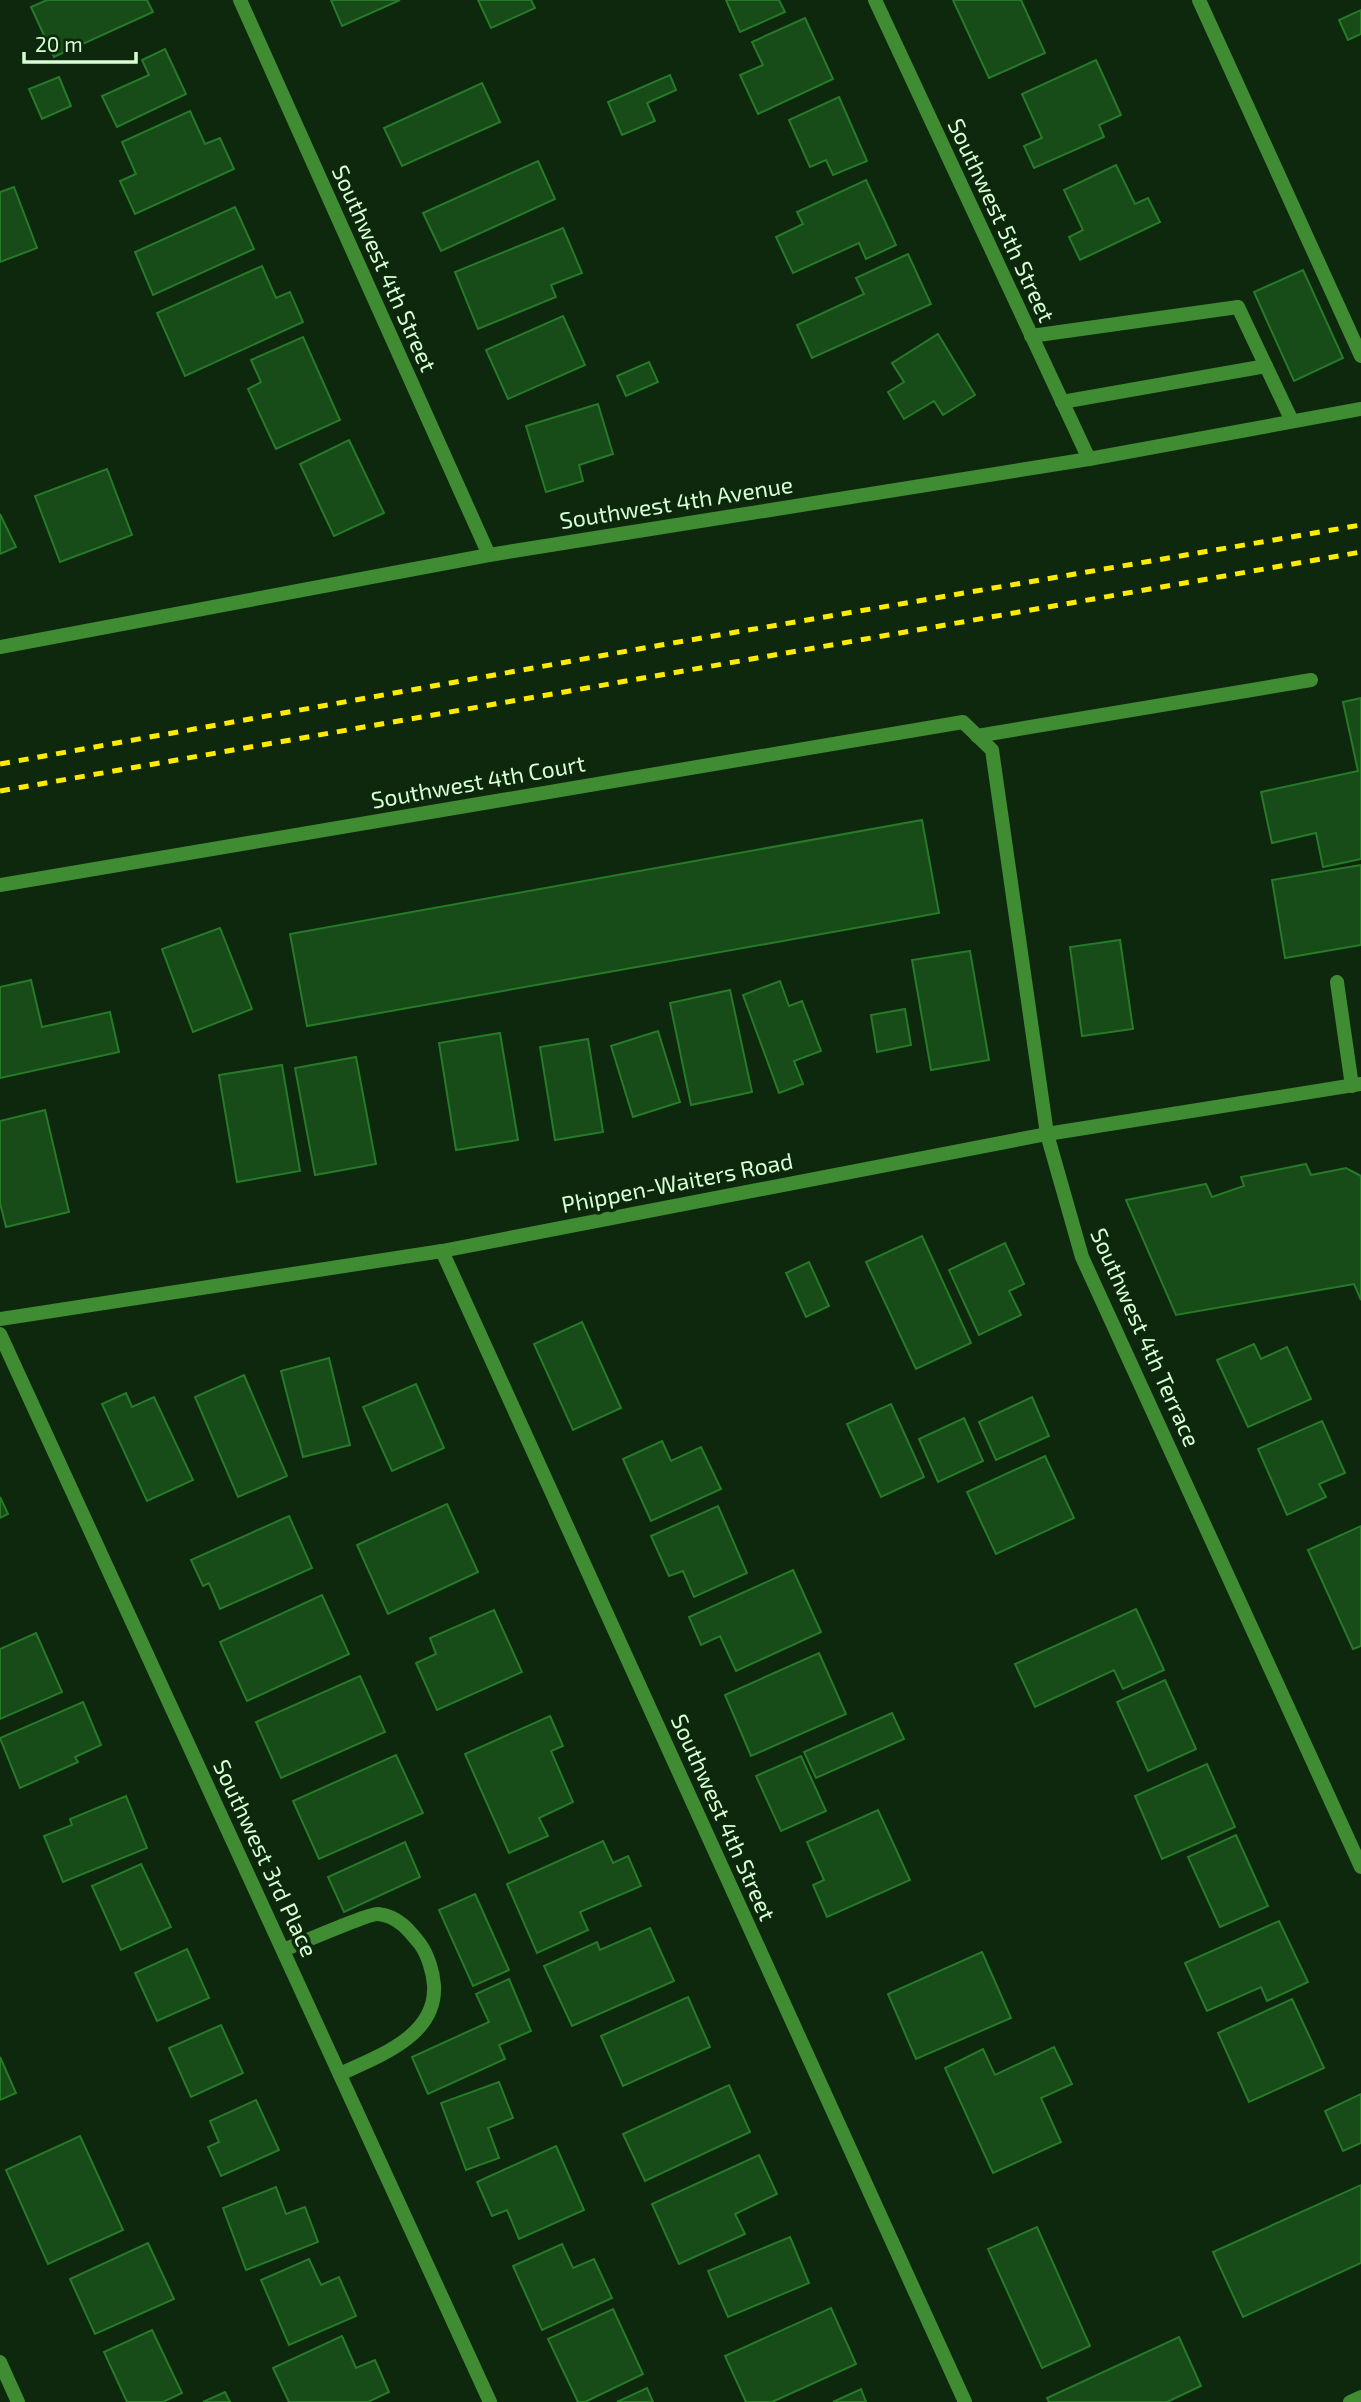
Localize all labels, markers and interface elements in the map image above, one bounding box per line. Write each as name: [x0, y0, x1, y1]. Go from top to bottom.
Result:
scale bar: [24, 21, 136, 65]
text: 20 m: [35, 31, 83, 56]
street label: Southwest 5th Street: [943, 114, 1062, 327]
street label: Southwest 4th Street: [327, 160, 443, 376]
street label: Southwest 4th Avenue: [557, 470, 795, 534]
street label: Southwest 4th Court: [369, 748, 587, 814]
street label: Phippen-Waiters Road: [559, 1146, 795, 1218]
street label: Southwest 4th Terrace: [1085, 1223, 1207, 1451]
street label: Southwest 4th Street: [666, 1709, 782, 1925]
street label: Southwest 3rd Place: [208, 1755, 324, 1961]

